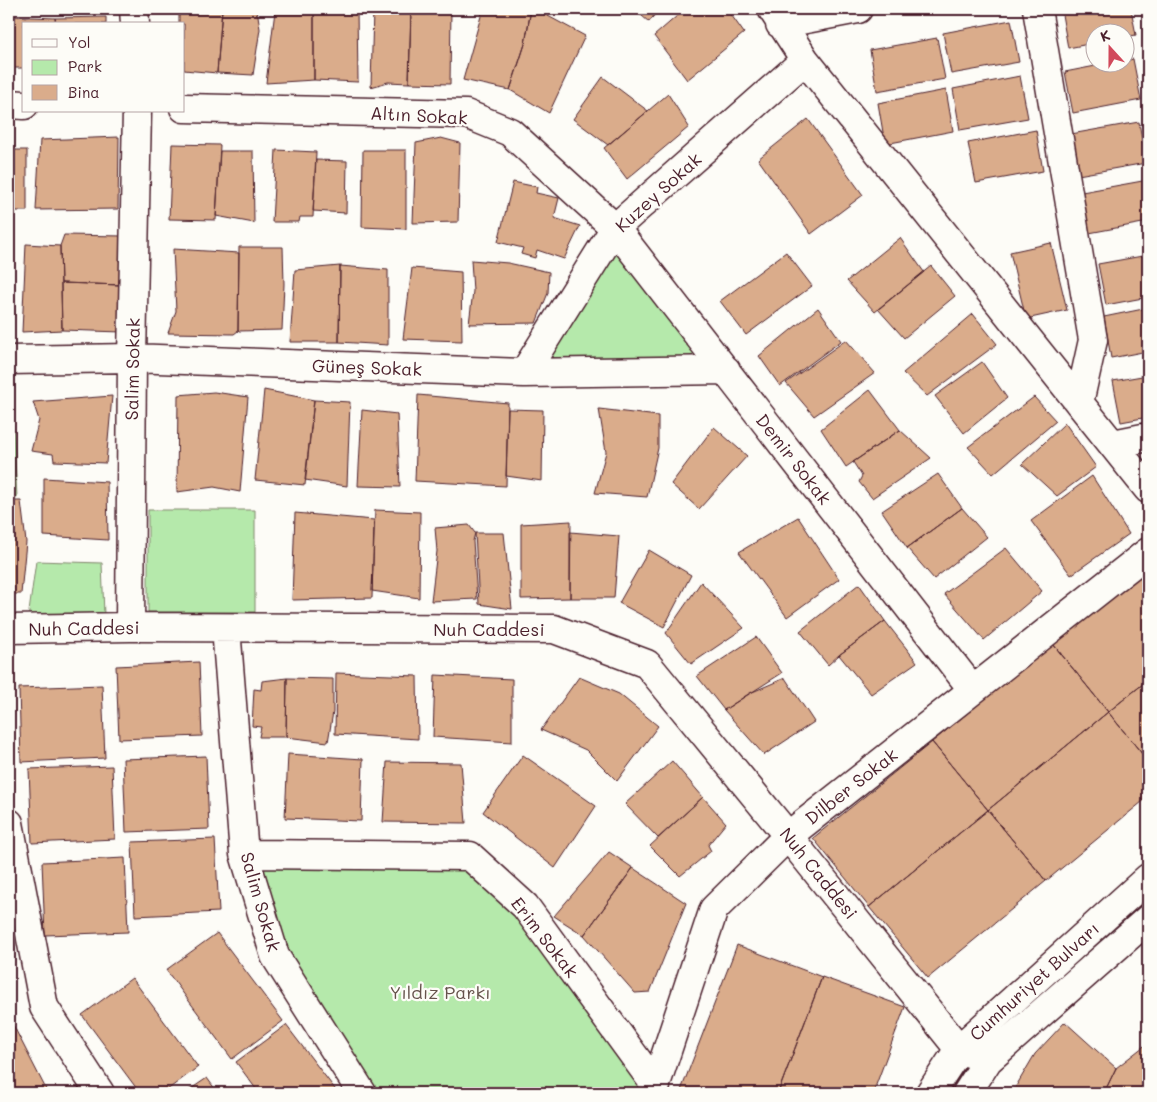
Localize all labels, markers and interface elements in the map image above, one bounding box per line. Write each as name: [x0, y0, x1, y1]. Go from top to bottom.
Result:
legend: [22, 22, 185, 112]
north arrow: [1084, 22, 1134, 72]
text: K: [1097, 25, 1113, 46]
text: Yol: [68, 32, 91, 52]
text: Park: [68, 56, 102, 76]
text: Bina: [68, 82, 100, 102]
street label: Altın Sokak: [370, 100, 468, 130]
street label: Kuzey Sokak: [610, 147, 706, 237]
street label: Salim Sokak: [119, 317, 145, 421]
street label: Güneş Sokak: [312, 353, 422, 381]
street label: Demir Sokak: [751, 409, 837, 509]
street label: Nuh Caddesi: [28, 615, 140, 641]
street label: Nuh Caddesi: [433, 617, 545, 641]
street label: Dilber Sokak: [800, 742, 902, 830]
street label: Nuh Caddesi: [775, 822, 863, 924]
street label: Salim Sokak: [235, 849, 287, 955]
street label: Erim Sokak: [506, 892, 584, 982]
street label: Cumhuriyet Bulvarı: [964, 916, 1104, 1046]
park label: Yıldız Parkı: [389, 980, 491, 1004]

